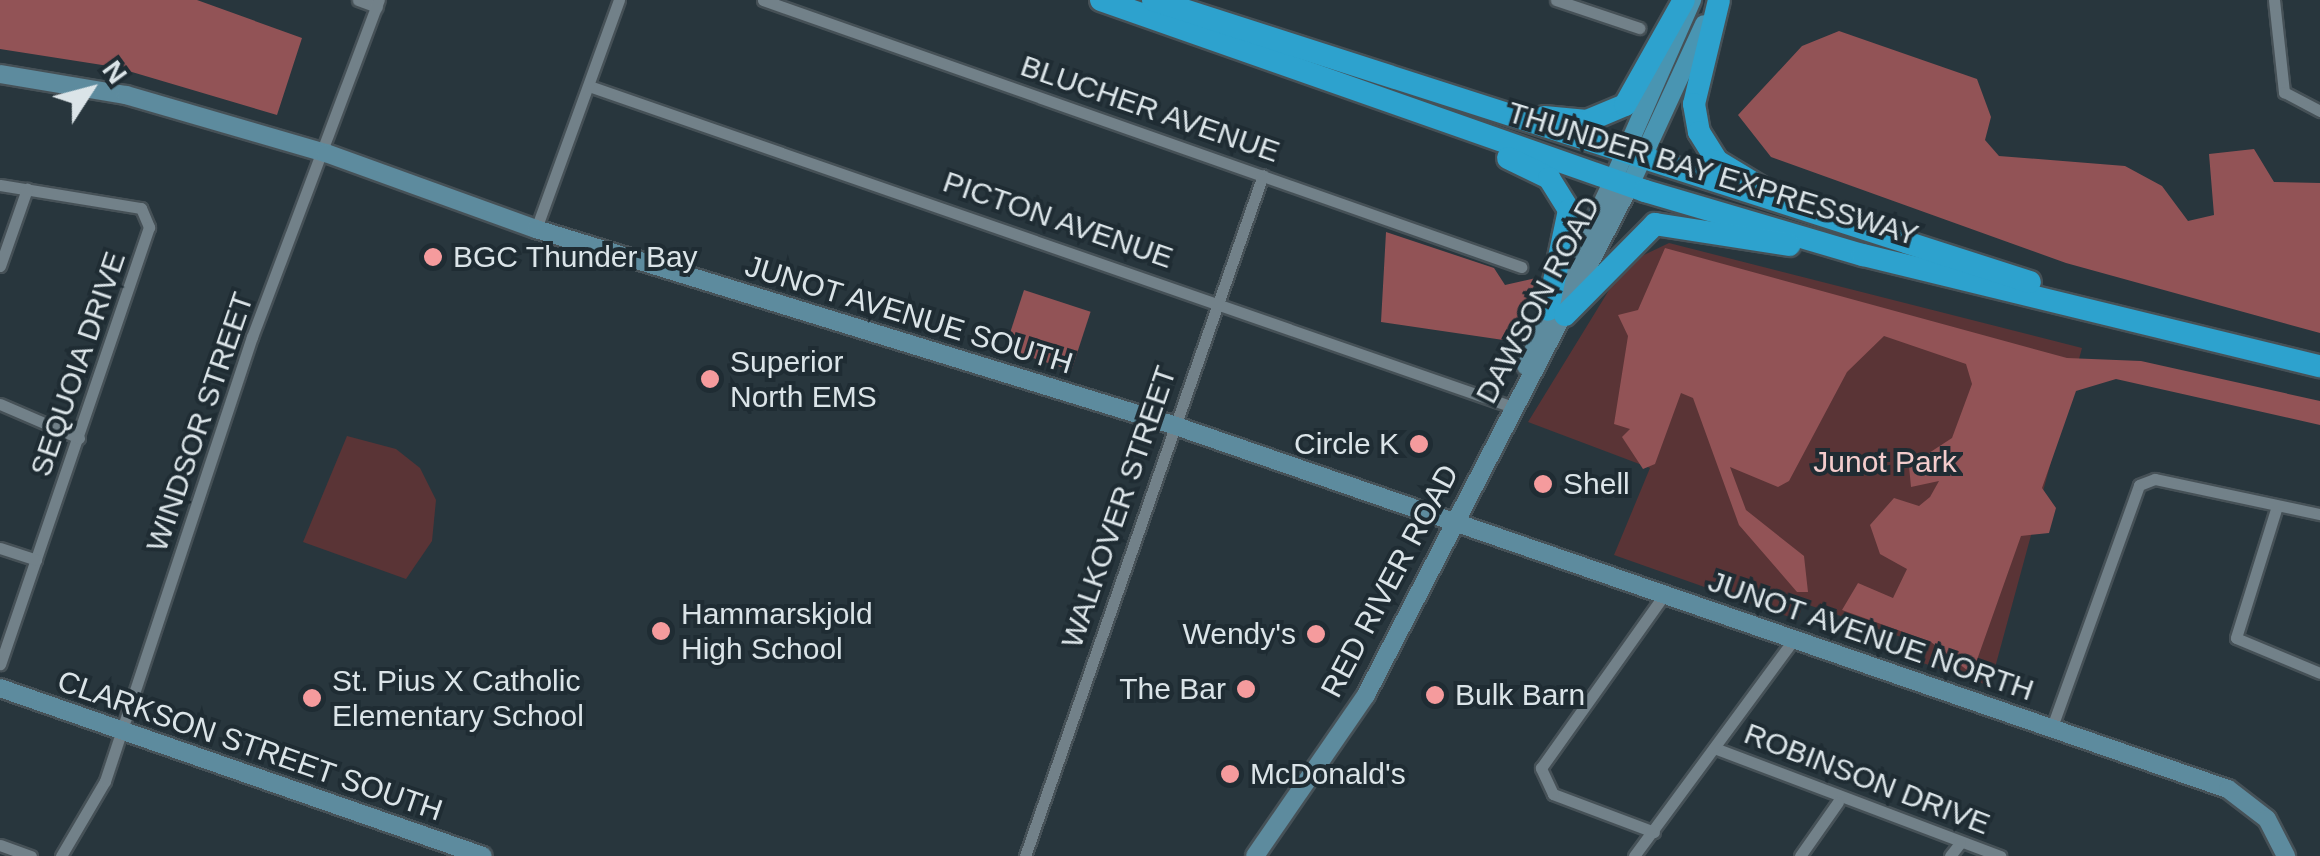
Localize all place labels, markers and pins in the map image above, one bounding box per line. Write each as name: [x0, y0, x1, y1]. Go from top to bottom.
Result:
place label: BGC Thunder Bay: [453, 239, 698, 275]
marker: BGC Thunder Bay: [422, 246, 444, 268]
place label: Superior North EMS: [730, 344, 877, 414]
marker: Superior North EMS: [699, 368, 721, 390]
place label: Circle K: [1294, 426, 1399, 462]
marker: Circle K: [1408, 433, 1430, 455]
place label: Shell: [1563, 466, 1630, 502]
marker: Shell: [1532, 473, 1554, 495]
place label: Hammarskjold High School: [681, 596, 873, 666]
place label: Wendy's: [1182, 616, 1296, 652]
marker: Hammarskjold High School: [650, 620, 672, 642]
marker: Wendy's: [1305, 623, 1327, 645]
place label: St. Pius X Catholic Elementary School: [332, 663, 584, 734]
place label: The Bar: [1119, 671, 1226, 707]
place label: Bulk Barn: [1455, 677, 1585, 713]
marker: The Bar: [1235, 678, 1257, 700]
marker: Bulk Barn: [1424, 684, 1446, 706]
marker: St. Pius X Catholic Elementary School: [301, 687, 323, 709]
place label: McDonald's: [1250, 756, 1406, 792]
marker: McDonald's: [1219, 763, 1241, 785]

